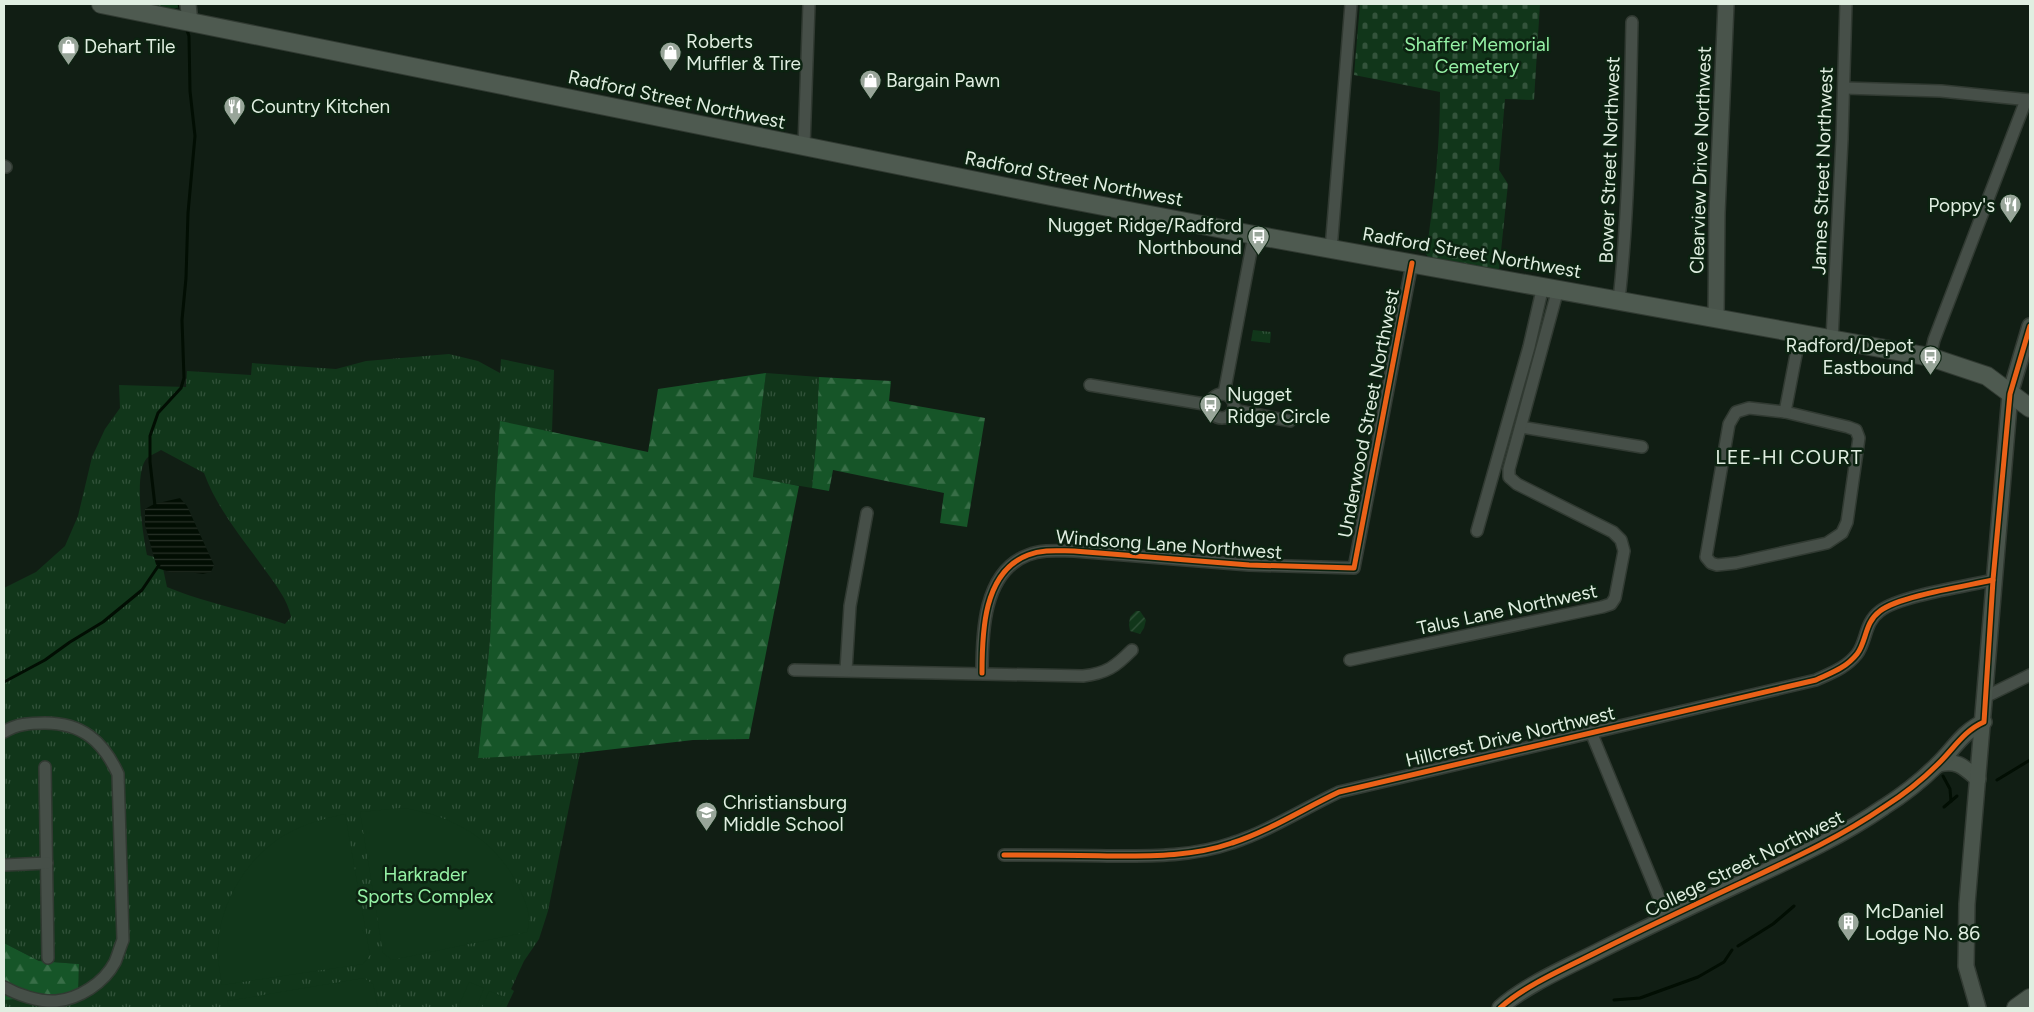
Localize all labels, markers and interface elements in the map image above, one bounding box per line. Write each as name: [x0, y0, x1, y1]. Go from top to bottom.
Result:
place label: Roberts Muffler & Tire: [686, 30, 801, 75]
park label: Shaffer Memorial Cemetery: [1404, 33, 1550, 78]
shop icon: Dehart Tile: [56, 34, 80, 65]
place label: Dehart Tile: [84, 35, 176, 58]
shop icon: Roberts Muffler & Tire: [658, 40, 682, 71]
street label: Clearview Drive Northwest: [1685, 46, 1716, 274]
street label: Bower Street Northwest: [1594, 56, 1625, 264]
street label: Radford Street Northwest: [566, 65, 788, 134]
street label: James Street Northwest: [1807, 67, 1838, 276]
shop icon: Bargain Pawn: [858, 68, 882, 99]
place label: Bargain Pawn: [886, 69, 1000, 92]
restaurant icon: Country Kitchen: [223, 94, 247, 125]
place label: Country Kitchen: [251, 95, 390, 118]
street label: Radford Street Northwest: [963, 146, 1185, 211]
restaurant icon: Poppy's: [1999, 193, 2023, 224]
place label: Poppy's: [1928, 194, 1995, 217]
place label: Nugget Ridge/Radford Northbound: [1048, 214, 1242, 259]
street label: Radford Street Northwest: [1361, 222, 1583, 283]
bus stop icon: Nugget Ridge/Radford Northbound: [1246, 224, 1270, 255]
street label: Underwood Street Northwest: [1333, 287, 1404, 540]
place label: Radford/Depot Eastbound: [1785, 334, 1914, 379]
bus stop icon: Radford/Depot Eastbound: [1918, 344, 1942, 375]
place label: Nugget Ridge Circle: [1227, 383, 1330, 428]
bus stop icon: Nugget Ridge Circle: [1199, 393, 1223, 424]
district label: LEE-HI COURT: [1715, 445, 1863, 469]
street label: Windsong Lane Northwest: [1055, 525, 1283, 564]
street label: Talus Lane Northwest: [1415, 579, 1599, 640]
street label: Hillcrest Drive Northwest: [1403, 701, 1617, 772]
place label: Christiansburg Middle School: [723, 791, 847, 836]
school or university icon: Christiansburg Middle School: [695, 801, 719, 832]
street label: College Street Northwest: [1641, 805, 1847, 922]
park label: Harkrader Sports Complex: [357, 863, 493, 908]
place label: McDaniel Lodge No. 86: [1865, 900, 1980, 945]
building icon: McDaniel Lodge No. 86: [1837, 910, 1861, 941]

